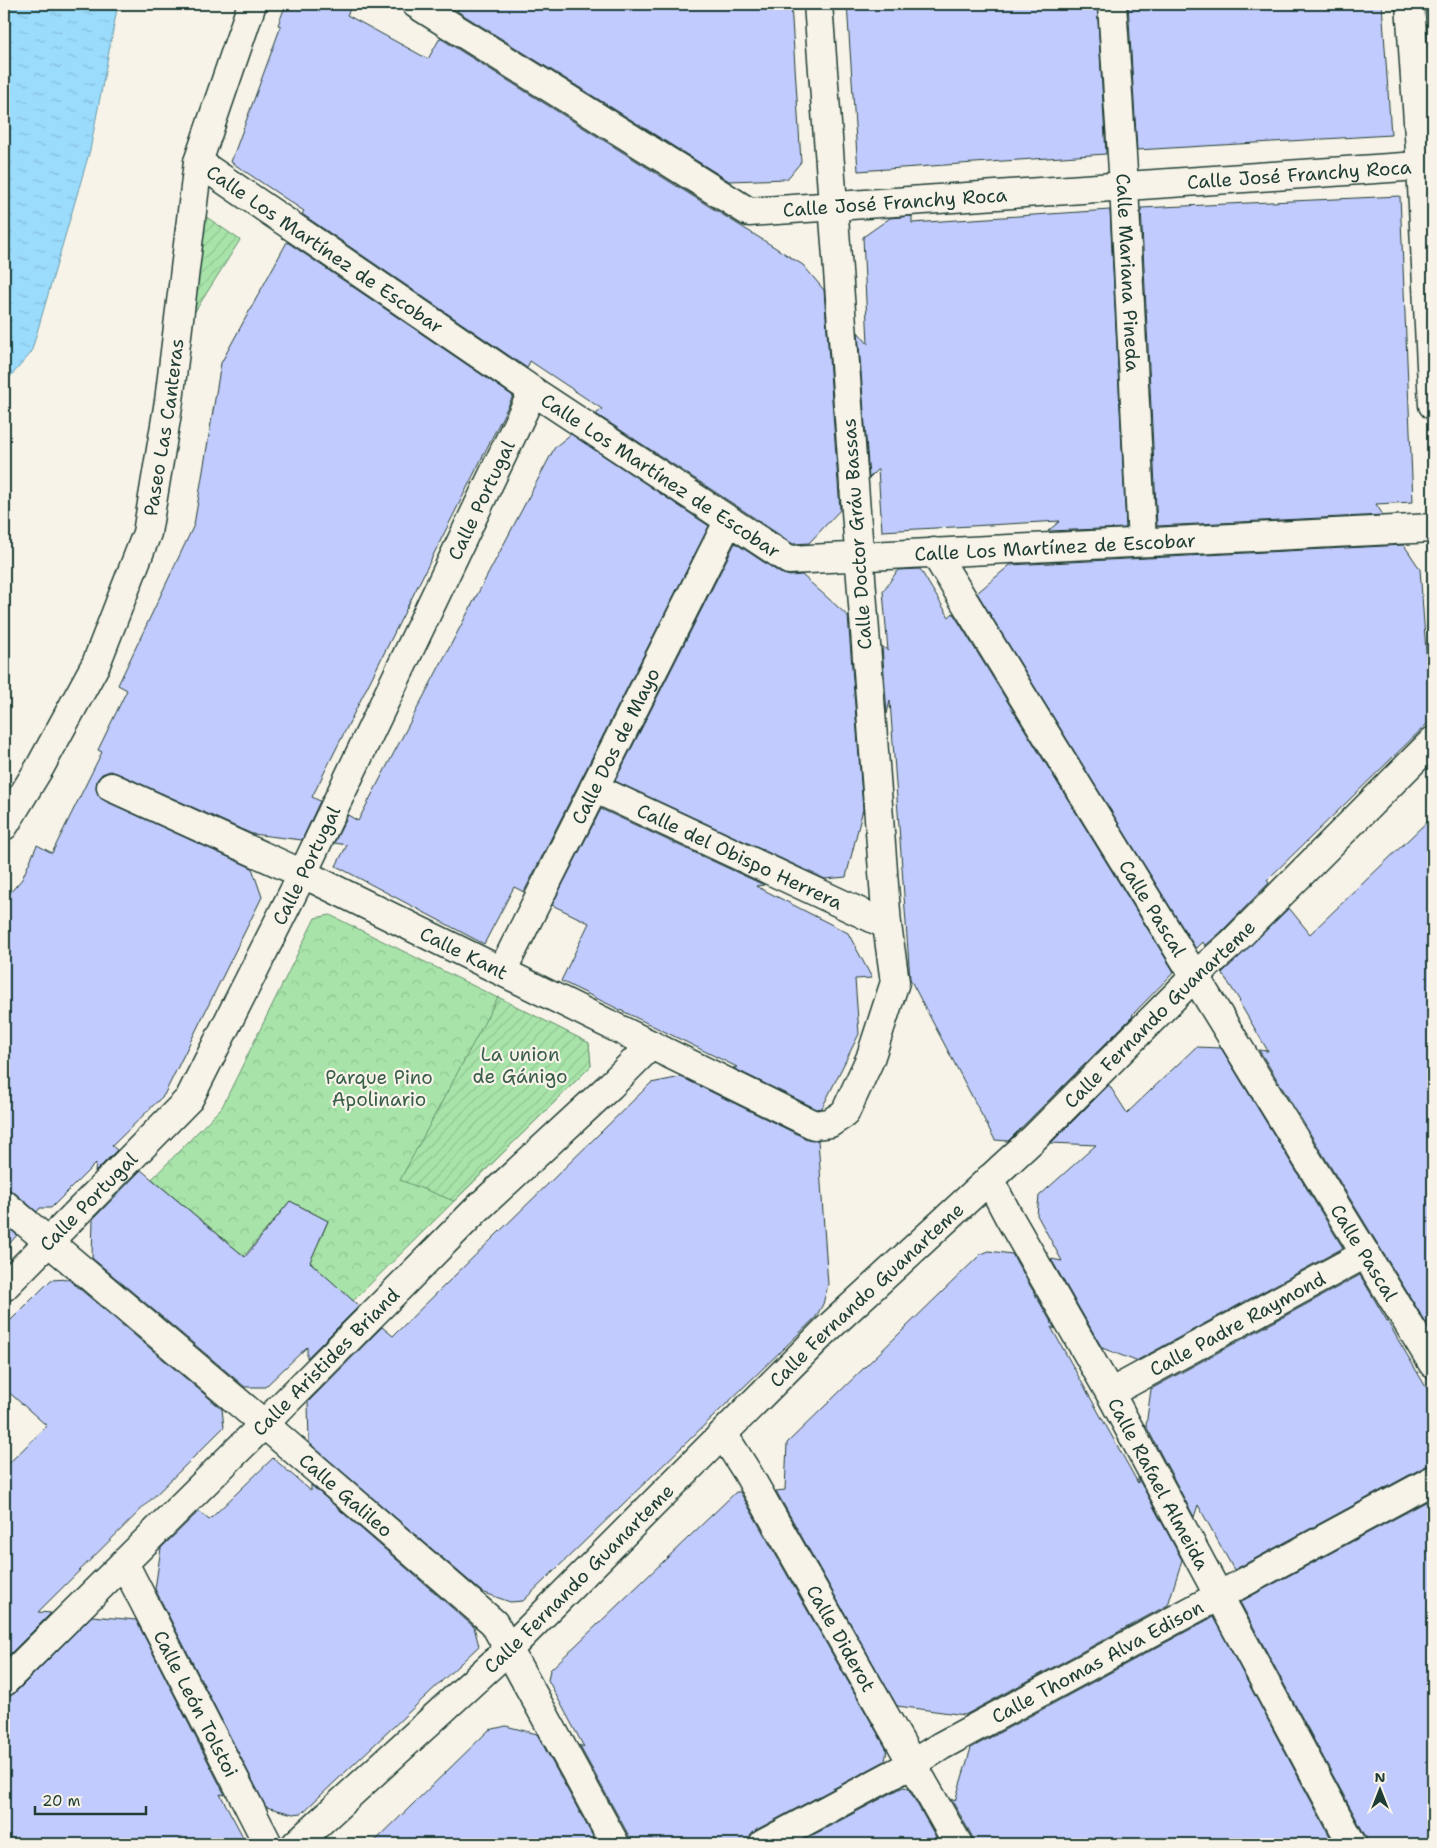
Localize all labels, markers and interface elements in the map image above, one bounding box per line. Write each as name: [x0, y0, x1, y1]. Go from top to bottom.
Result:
street label: Calle José Franchy Roca: [1186, 154, 1412, 194]
street label: Calle Los Martínez de Escobar: [202, 159, 449, 339]
street label: Calle Mariana Pineda: [1111, 173, 1146, 372]
street label: Calle José Franchy Roca: [782, 182, 1008, 222]
street label: Paseo Las Canteras: [138, 337, 189, 518]
street label: Calle Los Martínez de Escobar: [536, 387, 785, 564]
street label: Calle Doctor Gráu Bassas: [836, 417, 878, 651]
street label: Calle Portugal: [442, 436, 520, 564]
street label: Calle Los Martínez de Escobar: [914, 527, 1197, 566]
street label: Calle Dos de Mayo: [565, 663, 665, 828]
street label: Calle del Obispo Herrera: [633, 797, 847, 915]
street label: Calle Portugal: [266, 801, 346, 929]
street label: Calle Pascal: [1114, 855, 1192, 962]
street label: Calle Fernando Guanarteme: [1058, 914, 1261, 1113]
street label: Calle Kant: [416, 921, 512, 985]
park label: La union de Gánigo: [473, 1042, 567, 1089]
park label: Parque Pino Apolinario: [325, 1065, 433, 1112]
street label: Calle Portugal: [34, 1146, 143, 1256]
street label: Calle Fernando Guanarteme: [764, 1197, 969, 1393]
street label: Calle Pascal: [1325, 1199, 1404, 1306]
street label: Calle Padre Raymond: [1145, 1266, 1330, 1382]
street label: Calle Aristides Briand: [247, 1282, 405, 1441]
street label: Calle Rafael Almeida: [1102, 1393, 1215, 1575]
street label: Calle Galileo: [294, 1447, 398, 1542]
street label: Calle Fernando Guanarteme: [478, 1478, 679, 1679]
street label: Calle Diderot: [801, 1580, 882, 1696]
street label: Calle Thomas Alva Edison: [987, 1594, 1208, 1729]
street label: Calle León Tolstoi: [148, 1626, 244, 1781]
north arrow: [1354, 1766, 1404, 1816]
text: N: [1374, 1768, 1386, 1786]
scale bar: [35, 1783, 146, 1815]
text: 20 m: [42, 1791, 81, 1811]

